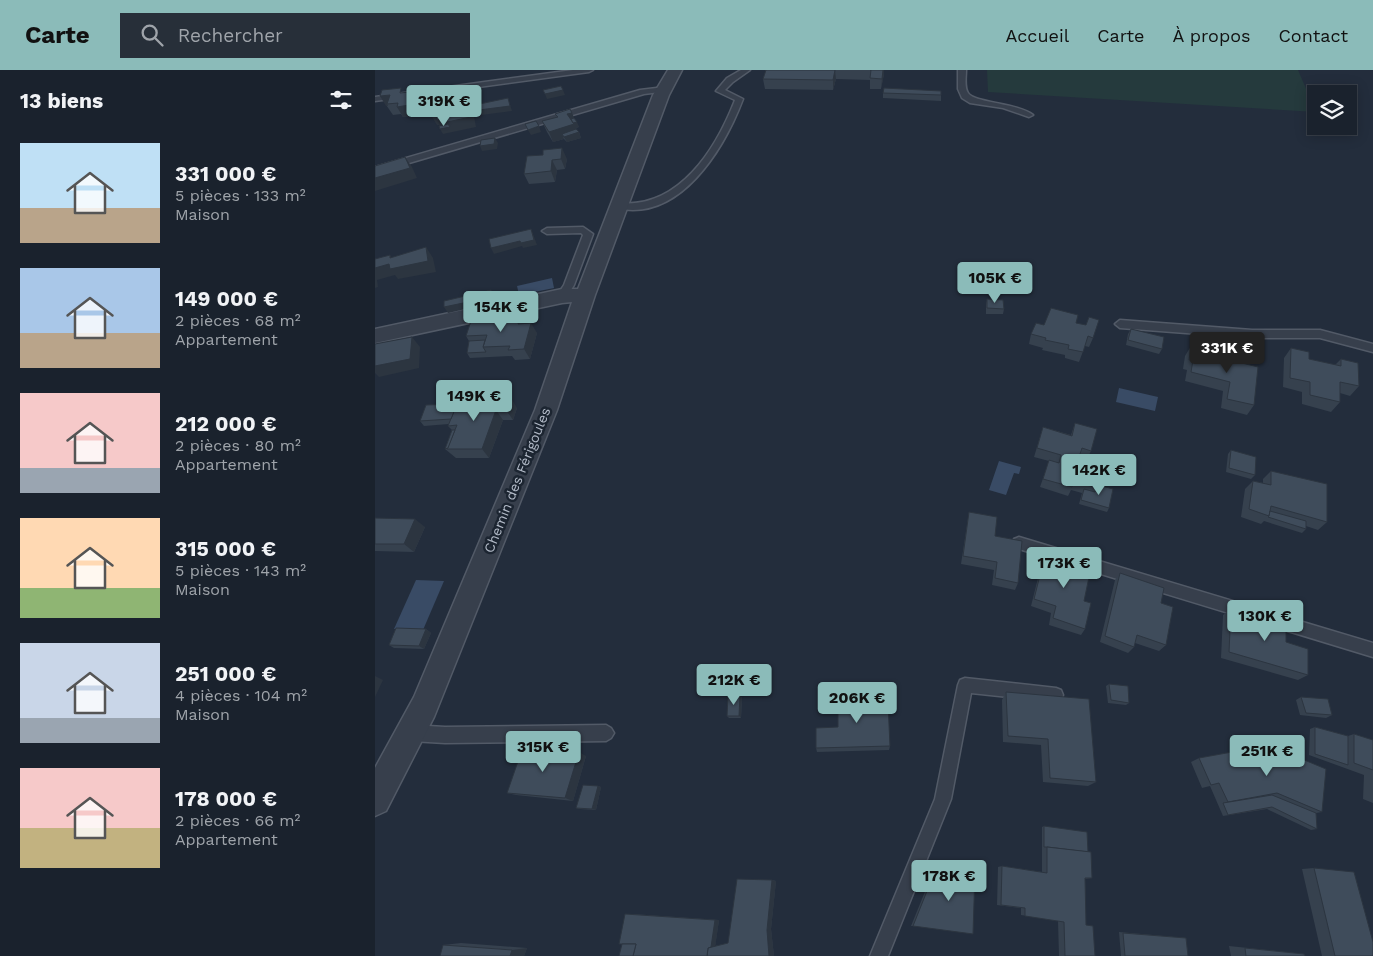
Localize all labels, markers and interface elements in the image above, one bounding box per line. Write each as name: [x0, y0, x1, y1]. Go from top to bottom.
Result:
search box: [120, 13, 470, 58]
text: Carte: [25, 21, 90, 49]
icon: search: [138, 21, 166, 49]
text: Rechercher: [178, 24, 283, 47]
text: Accueil: [1006, 25, 1069, 46]
text: Carte: [1097, 25, 1144, 46]
text: À propos: [1172, 25, 1250, 46]
text: Contact: [1278, 25, 1348, 46]
pin: 319K €: [403, 85, 485, 127]
map controls: [1307, 85, 1357, 135]
button: layers: [1307, 85, 1357, 135]
icon: filters: [327, 86, 355, 114]
text: 13 biens: [20, 88, 103, 113]
text: 319K €: [417, 91, 471, 110]
text: 331 000 €: [175, 161, 276, 186]
icon: home: [60, 163, 120, 223]
text: 5 pièces · 133 m²: [175, 186, 306, 205]
text: Maison: [175, 205, 230, 224]
pin: 105K €: [954, 262, 1036, 304]
text: 105K €: [968, 268, 1022, 287]
text: 149 000 €: [175, 286, 278, 311]
icon: home: [60, 288, 120, 348]
pin: 154K €: [460, 290, 542, 333]
text: 154K €: [474, 297, 528, 316]
text: 2 pièces · 68 m²: [175, 311, 301, 330]
text: Appartement: [175, 330, 278, 349]
pin: 331K €: [1186, 332, 1268, 374]
text: 331K €: [1201, 338, 1253, 357]
pin: 149K €: [433, 380, 515, 422]
text: 149K €: [447, 386, 501, 405]
street label: Chemin des Férigoules: [480, 405, 554, 555]
text: 212 000 €: [175, 411, 276, 436]
icon: home: [60, 413, 120, 473]
text: 2 pièces · 80 m²: [175, 436, 301, 455]
pin: 142K €: [1058, 454, 1140, 496]
text: Appartement: [175, 455, 278, 474]
text: 142K €: [1072, 460, 1126, 479]
text: 315 000 €: [175, 536, 276, 561]
icon: home: [60, 538, 120, 598]
pin: 173K €: [1023, 546, 1105, 589]
text: 173K €: [1038, 553, 1090, 572]
text: 5 pièces · 143 m²: [175, 561, 306, 580]
text: Maison: [175, 580, 230, 599]
pin: 130K €: [1224, 600, 1306, 642]
text: 130K €: [1238, 606, 1292, 625]
text: 251 000 €: [175, 661, 276, 686]
icon: home: [60, 663, 120, 723]
pin: 212K €: [693, 664, 775, 706]
text: 212K €: [708, 670, 760, 689]
pin: 206K €: [816, 682, 898, 724]
text: 4 pièces · 104 m²: [175, 686, 307, 705]
text: 206K €: [829, 688, 885, 707]
text: Maison: [175, 705, 230, 724]
pin: 315K €: [502, 730, 584, 773]
pin: 251K €: [1226, 734, 1308, 777]
text: 315K €: [517, 737, 569, 756]
text: 251K €: [1241, 741, 1293, 760]
text: 178 000 €: [175, 786, 277, 811]
icon: home: [60, 788, 120, 848]
text: 2 pièces · 66 m²: [175, 811, 300, 830]
text: Appartement: [175, 830, 278, 849]
pin: 178K €: [908, 860, 990, 902]
text: 178K €: [922, 866, 976, 885]

